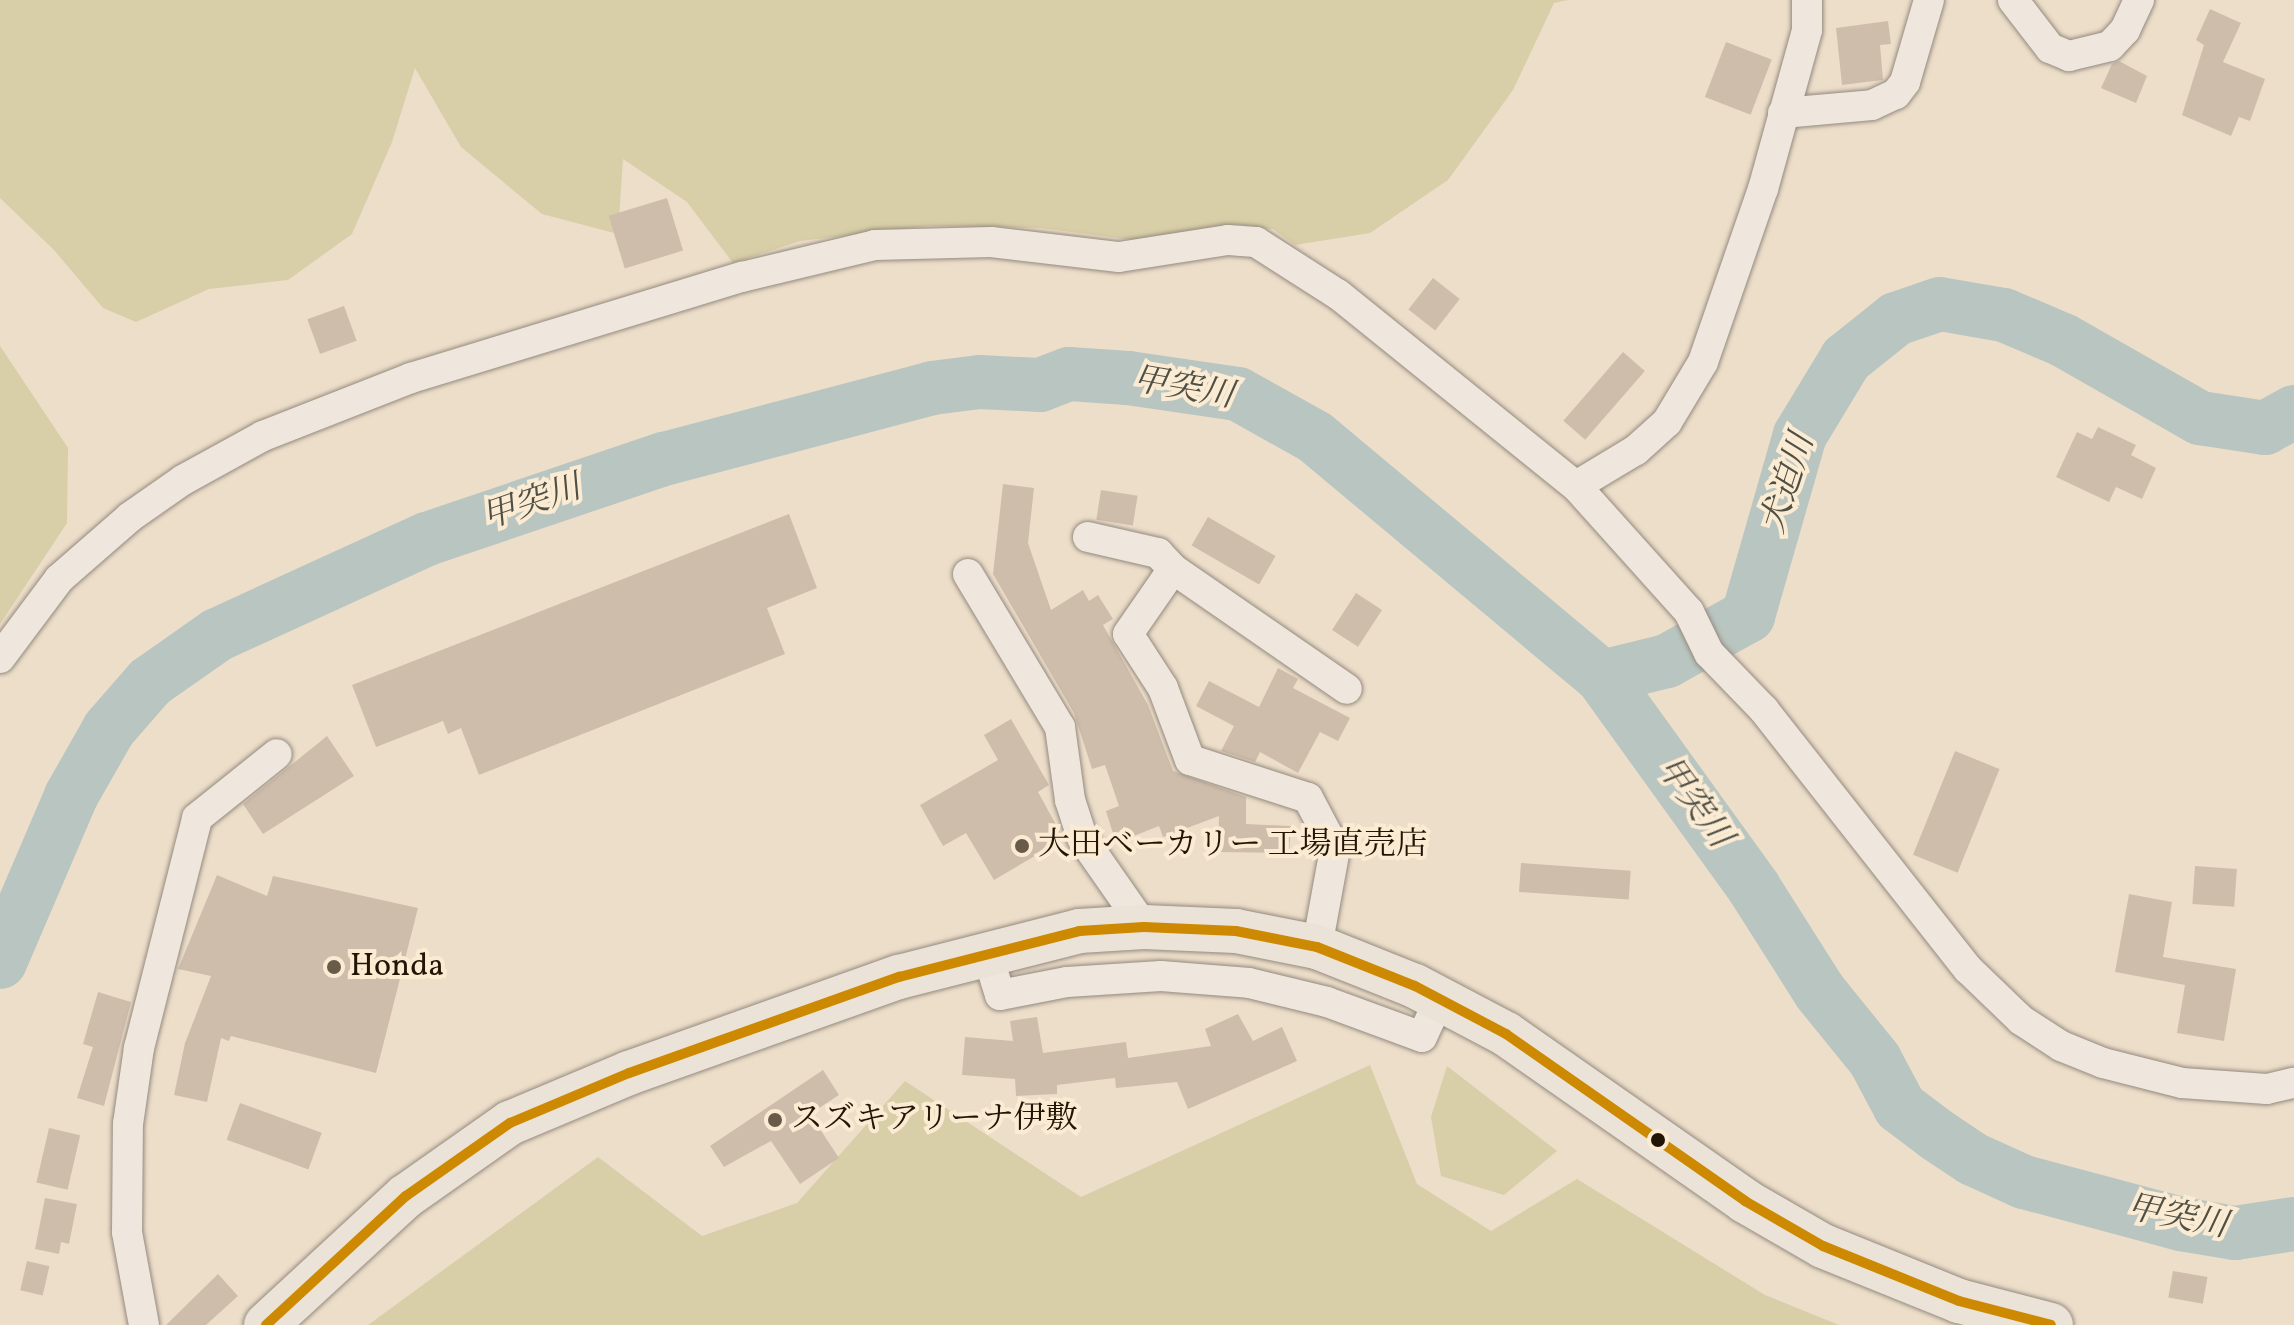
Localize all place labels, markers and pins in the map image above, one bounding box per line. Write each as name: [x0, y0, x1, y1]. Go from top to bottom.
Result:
place label: 大田ベーカリー 工場直売店: [1038, 827, 1428, 865]
marker: 大田ベーカリー 工場直売店: [1013, 837, 1031, 855]
place label: Honda: [350, 948, 444, 986]
marker: Honda: [325, 958, 343, 976]
place label: スズキアリーナ伊敷: [791, 1101, 1079, 1139]
marker: スズキアリーナ伊敷: [766, 1111, 784, 1129]
unlabelled marker: [1650, 1132, 1666, 1148]

